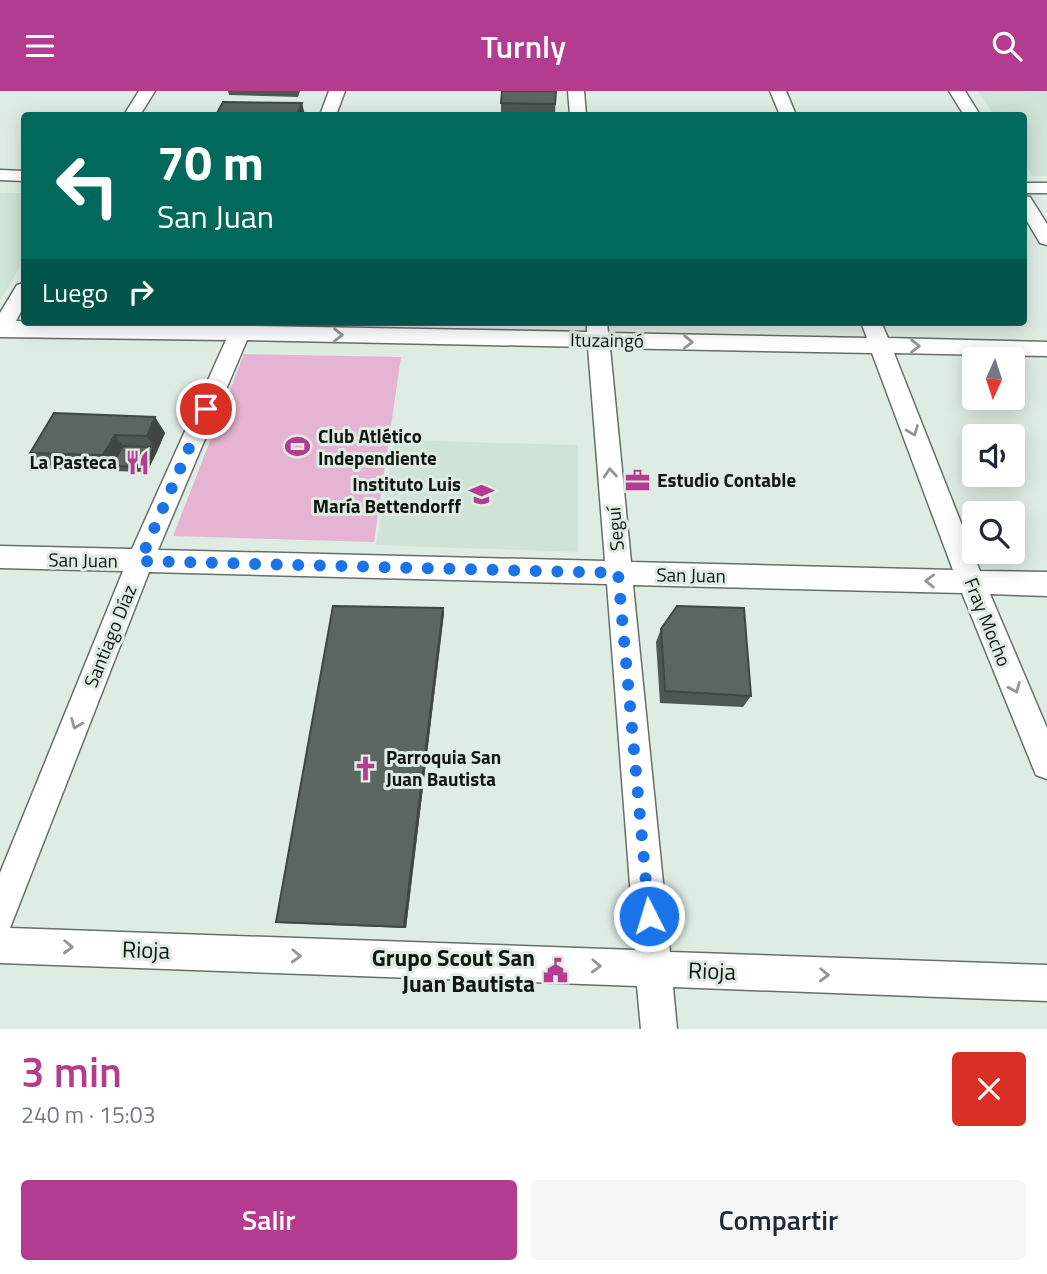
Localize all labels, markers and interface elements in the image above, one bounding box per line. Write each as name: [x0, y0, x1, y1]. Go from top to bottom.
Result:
text: Turnly: [481, 22, 566, 70]
icon: menu: [21, 27, 59, 65]
icon: search: [988, 27, 1026, 65]
text: 70 m: [157, 124, 264, 199]
icon: left: [42, 140, 133, 231]
text: San Juan: [157, 192, 274, 240]
text: Luego: [42, 273, 108, 312]
icon: right: [122, 273, 160, 311]
street label: Ituzaingó: [570, 324, 644, 355]
one-way arrow: [332, 327, 343, 342]
one-way arrow: [682, 334, 693, 349]
one-way arrow: [910, 338, 921, 354]
north arrow: [962, 347, 1026, 409]
map controls: [962, 347, 1025, 564]
pin: [176, 379, 236, 439]
icon: arrive: [187, 390, 225, 428]
place label: Club Atlético Independiente: [318, 421, 437, 472]
button: sound: [962, 424, 1025, 487]
one-way arrow: [905, 425, 919, 437]
sports icon: Club Atlético Independiente: [284, 433, 312, 461]
place label: La Pasteca: [30, 447, 117, 476]
restaurant icon: La Pasteca: [123, 448, 151, 476]
place label: Estudio Contable: [657, 465, 796, 494]
office icon: Estudio Contable: [623, 466, 651, 494]
one-way arrow: [603, 467, 618, 478]
place label: Instituto Luis María Bettendorff: [313, 469, 461, 520]
school or university icon: Instituto Luis María Bettendorff: [467, 481, 495, 509]
button: search: [962, 501, 1025, 564]
street label: Seguí: [598, 504, 631, 552]
street label: San Juan: [48, 544, 118, 575]
street label: San Juan: [656, 559, 726, 590]
one-way arrow: [924, 573, 935, 588]
street label: Fray Mocho: [958, 573, 1019, 671]
street label: Santiago Díaz: [76, 580, 143, 692]
one-way arrow: [1007, 682, 1021, 694]
one-way arrow: [70, 717, 84, 729]
place label: Parroquia San Juan Bautista: [386, 742, 501, 793]
church icon: Parroquia San Juan Bautista: [352, 754, 380, 782]
position arrow: [612, 879, 686, 953]
street label: Rioja: [121, 931, 171, 968]
one-way arrow: [63, 940, 74, 955]
place label: Grupo Scout San Juan Bautista: [372, 940, 535, 1001]
one-way arrow: [290, 948, 301, 963]
street label: Rioja: [687, 952, 737, 989]
public building icon: Grupo Scout San Juan Bautista: [541, 957, 569, 985]
one-way arrow: [591, 959, 602, 974]
one-way arrow: [818, 967, 829, 982]
text: 3 min: [21, 1039, 122, 1103]
button: close: [952, 1052, 1026, 1126]
text: 240 m · 15:03: [21, 1097, 156, 1132]
button: Salir: [21, 1180, 517, 1260]
button: Compartir: [531, 1180, 1026, 1260]

